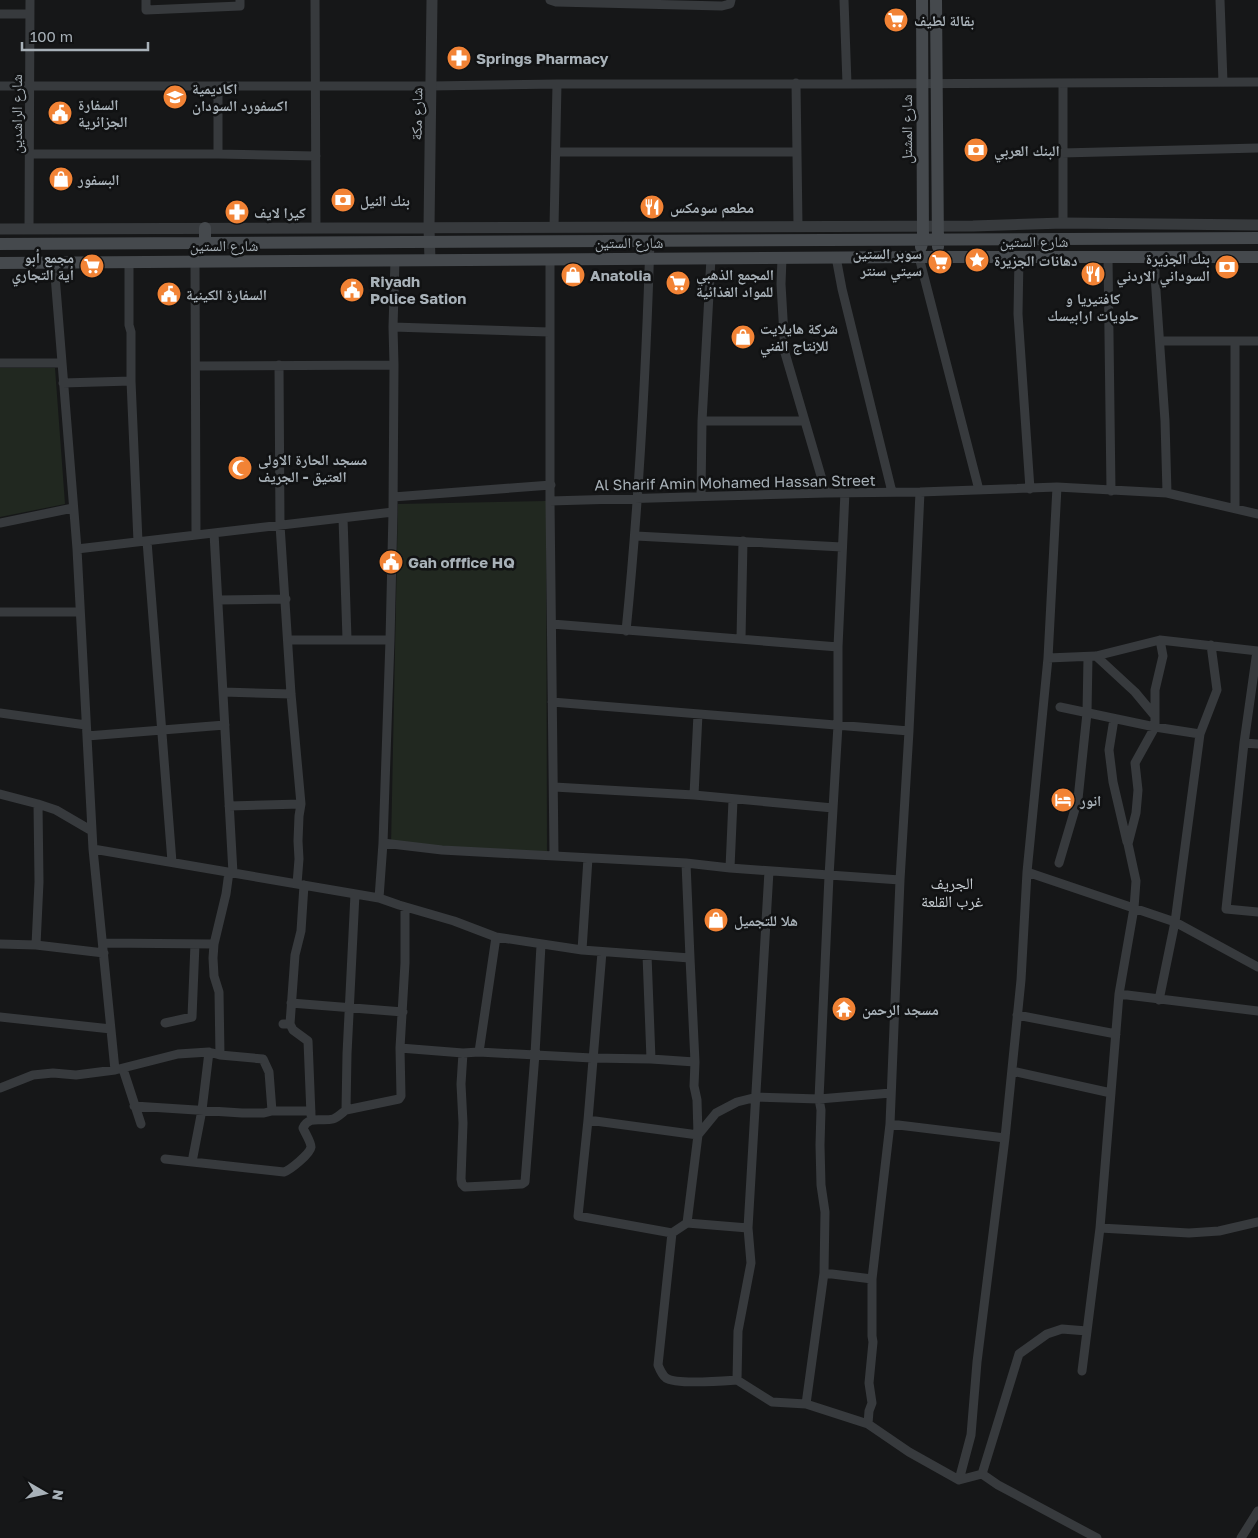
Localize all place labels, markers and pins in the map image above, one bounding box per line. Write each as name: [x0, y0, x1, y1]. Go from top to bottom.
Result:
supermarket icon: بقالة لطيف: [883, 7, 909, 33]
place label: بقالة لطيف: [914, 11, 974, 30]
pharmacy icon: Springs Pharmacy: [446, 45, 472, 71]
place label: Springs Pharmacy: [476, 49, 609, 67]
place label: اكاديمية اكسفورد السودان: [192, 79, 288, 115]
school or university icon: اكاديمية اكسفورد السودان: [162, 84, 188, 110]
place label: السفارة الجزائرية: [78, 95, 128, 130]
public building icon: السفارة الجزائرية: [47, 100, 73, 126]
bank icon: البنك العربي: [963, 137, 989, 163]
place label: البنك العربي: [994, 141, 1060, 163]
shop icon: البسفور: [48, 166, 74, 192]
place label: البسفور: [77, 170, 120, 189]
bank icon: بنك النيل: [330, 187, 356, 213]
place label: بنك النيل: [360, 191, 410, 210]
restaurant icon: مطعم سومكس: [639, 194, 665, 220]
place label: مطعم سومكس: [670, 198, 754, 218]
pharmacy icon: كيرا لايف: [224, 199, 250, 225]
place label: كيرا لايف: [254, 203, 306, 221]
place label: سوبر الستين سيتي سنتر: [853, 244, 922, 283]
place icon: دهانات الجزيرة: [964, 247, 990, 273]
place label: مجمع أبو أية التجاري: [12, 248, 74, 287]
supermarket icon: سوبر الستين سيتي سنتر: [927, 249, 953, 275]
place label: بنك الجزيرة السوداني الاردني: [1117, 249, 1210, 288]
place label: دهانات الجزيرة: [994, 251, 1078, 269]
supermarket icon: مجمع أبو أية التجاري: [79, 253, 105, 279]
bank icon: بنك الجزيرة السوداني الاردني: [1214, 254, 1240, 280]
restaurant icon: كافتيريا و حلويات ارابيسك: [1080, 261, 1106, 287]
shop icon: Anatolia: [560, 262, 586, 288]
place label: المجمع الذهبي للمواد الغذائية: [696, 265, 774, 300]
place label: Anatolia: [590, 266, 652, 284]
supermarket icon: المجمع الذهبي للمواد الغذائية: [665, 270, 691, 296]
place label: Riyadh Police Sation: [370, 272, 466, 307]
public building icon: Riyadh Police Sation: [339, 277, 365, 303]
public building icon: السفارة الكينية: [156, 281, 182, 307]
place label: السفارة الكينية: [186, 285, 267, 303]
place label: كافتيريا و حلويات ارابيسك: [1047, 289, 1139, 325]
place label: شركة هايلايت للإنتاج الفني: [760, 319, 838, 358]
shop icon: شركة هايلايت للإنتاج الفني: [730, 324, 756, 350]
place label: مسجد الحارة الاولى العتيق - الجريف: [258, 450, 367, 486]
mosque icon: مسجد الحارة الاولى العتيق - الجريف: [227, 455, 253, 481]
public building icon: Gah offfice HQ: [378, 549, 404, 575]
place label: Gah offfice HQ: [408, 553, 515, 571]
hotel icon: انور: [1050, 787, 1076, 813]
place label: انور: [1079, 791, 1101, 809]
shop icon: هلا للتجميل: [703, 907, 729, 933]
place label: هلا للتجميل: [734, 911, 798, 930]
temple icon: مسجد الرحمن: [831, 996, 857, 1022]
place label: مسجد الرحمن: [862, 1000, 939, 1019]

